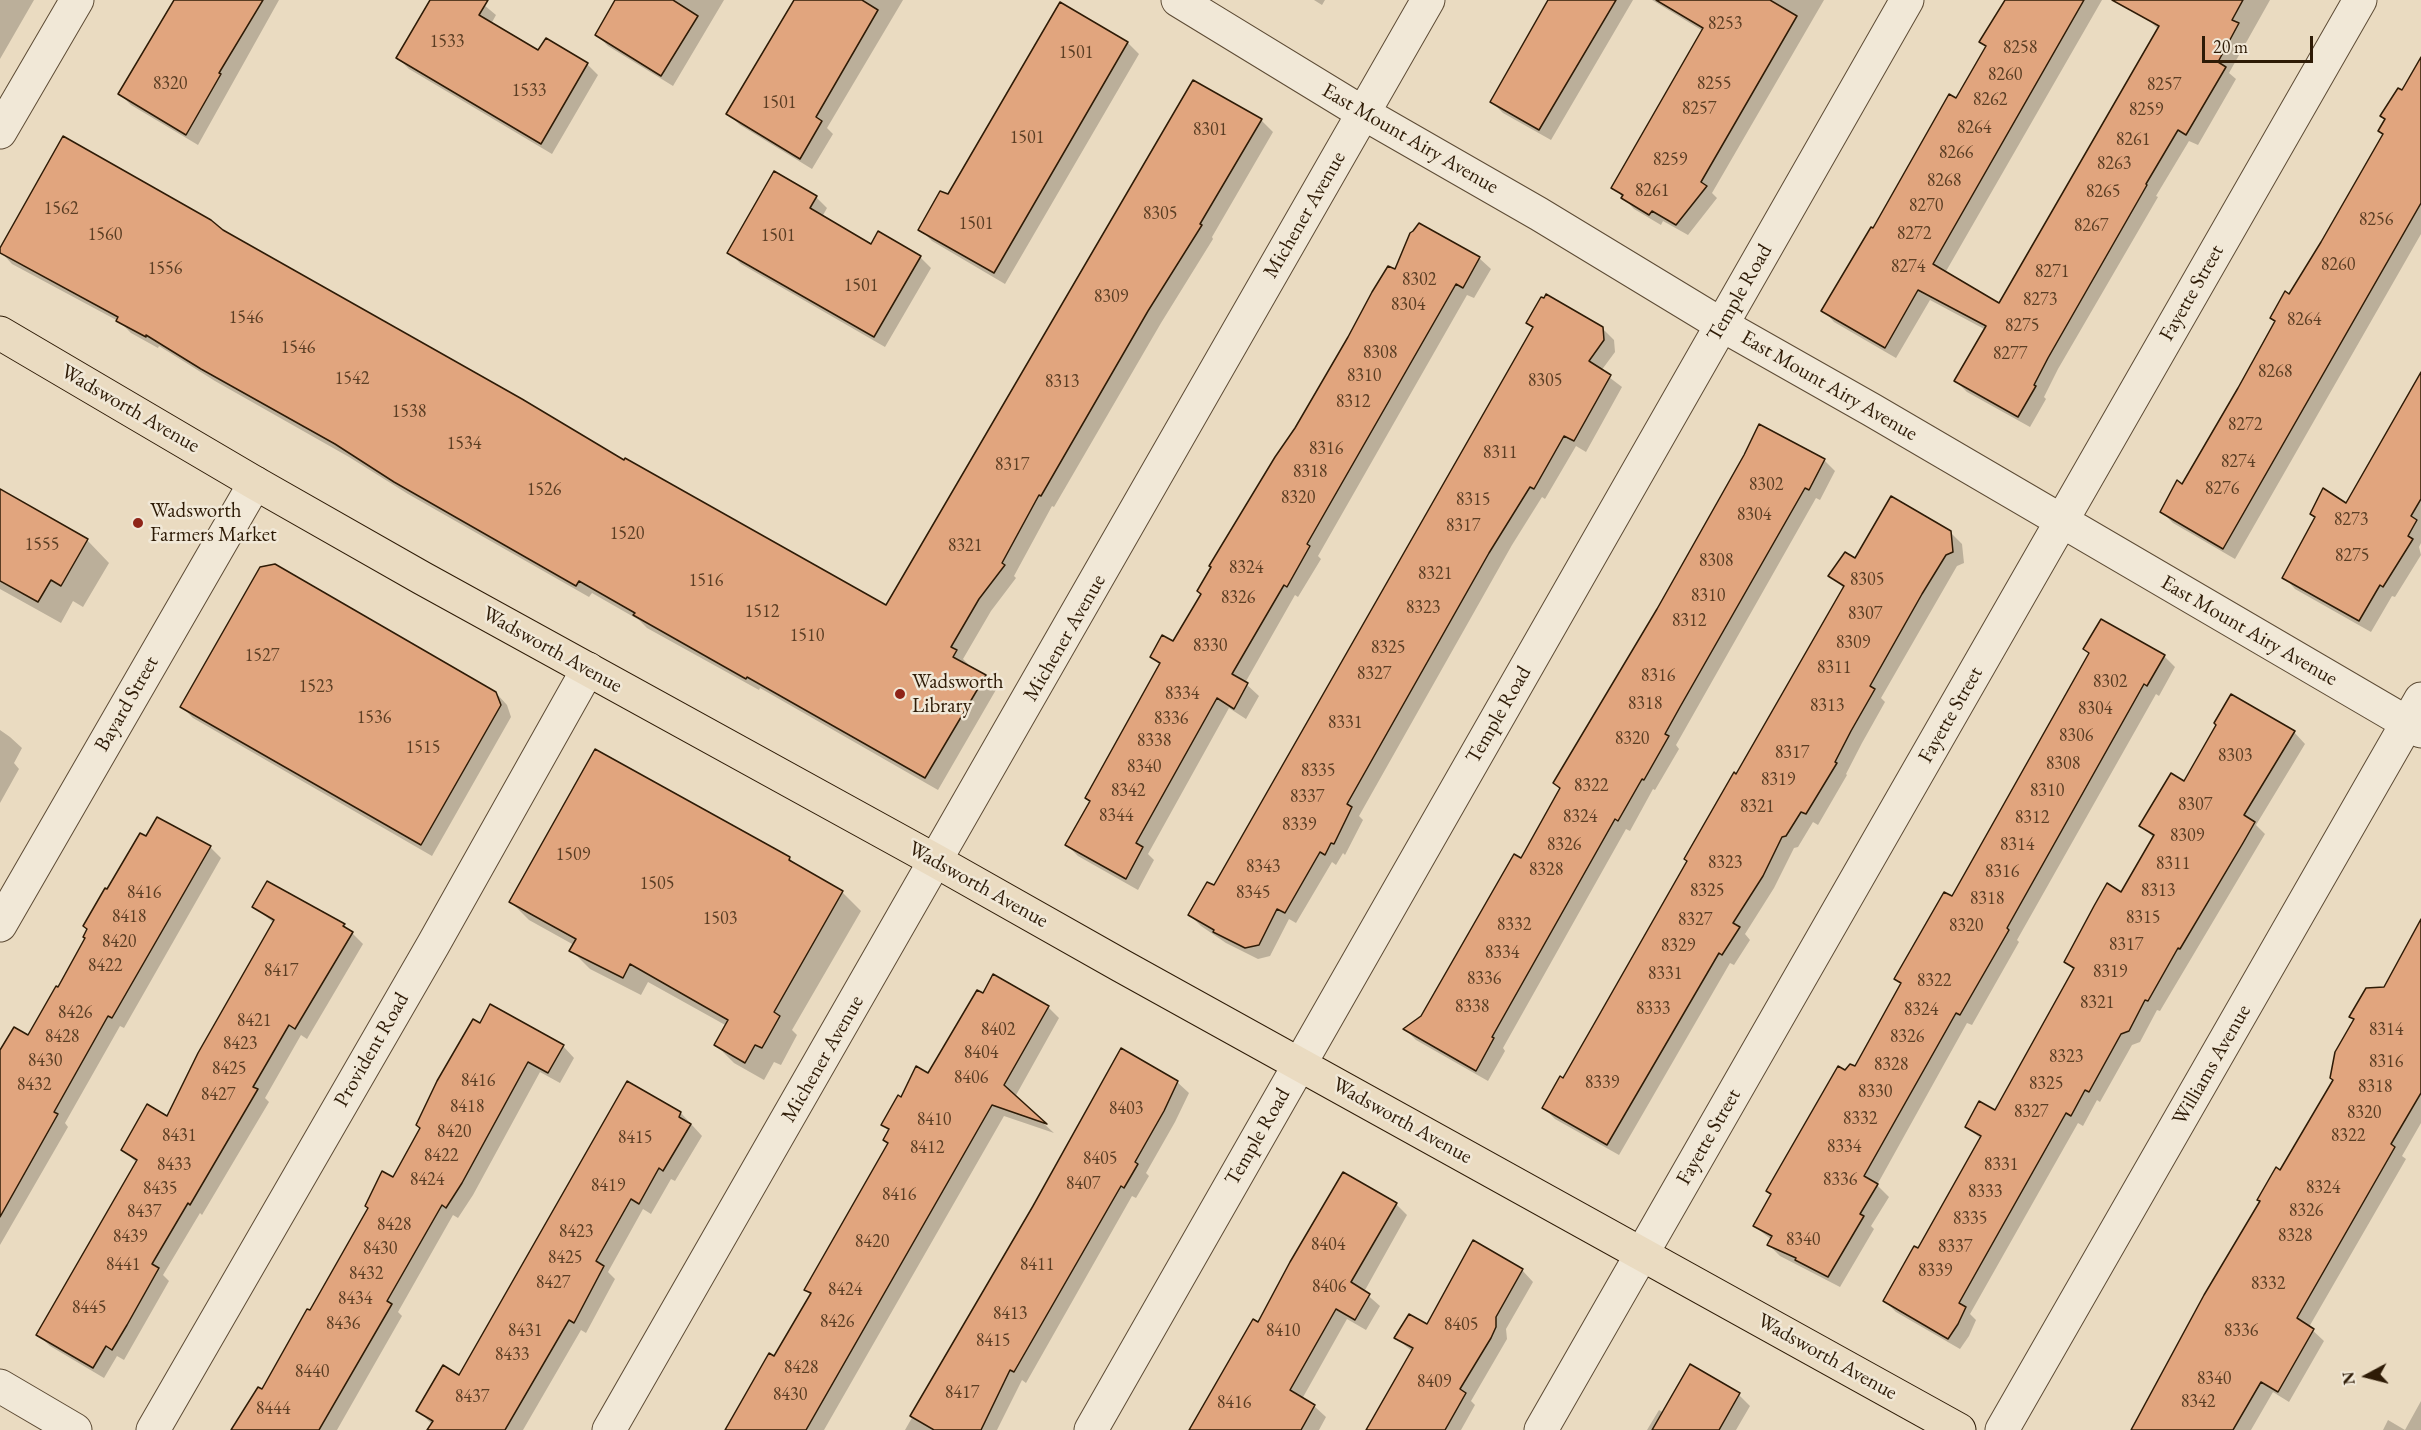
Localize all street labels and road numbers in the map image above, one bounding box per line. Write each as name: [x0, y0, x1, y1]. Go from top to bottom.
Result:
street label: East Mount Airy Avenue: [1317, 78, 1503, 200]
street label: Michener Avenue: [1258, 147, 1352, 283]
street label: Temple Road: [1702, 240, 1778, 346]
street label: Fayette Street: [2154, 240, 2230, 346]
street label: East Mount Airy Avenue: [1736, 325, 1922, 447]
street label: Wadsworth Avenue: [56, 359, 204, 459]
street label: Michener Avenue: [1018, 570, 1112, 706]
street label: East Mount Airy Avenue: [2156, 570, 2342, 692]
street label: Wadsworth Avenue: [478, 601, 626, 699]
street label: Bayard Street: [90, 652, 164, 756]
street label: Temple Road: [1461, 662, 1537, 768]
street label: Fayette Street: [1913, 662, 1989, 768]
street label: Wadsworth Avenue: [904, 836, 1052, 934]
street label: Provident Road: [329, 988, 415, 1112]
street label: Michener Avenue: [776, 991, 870, 1127]
street label: Williams Avenue: [2167, 1000, 2257, 1130]
street label: Wadsworth Avenue: [1328, 1072, 1476, 1170]
street label: Temple Road: [1220, 1084, 1296, 1190]
street label: Fayette Street: [1671, 1084, 1747, 1190]
street label: Wadsworth Avenue: [1753, 1308, 1901, 1406]

